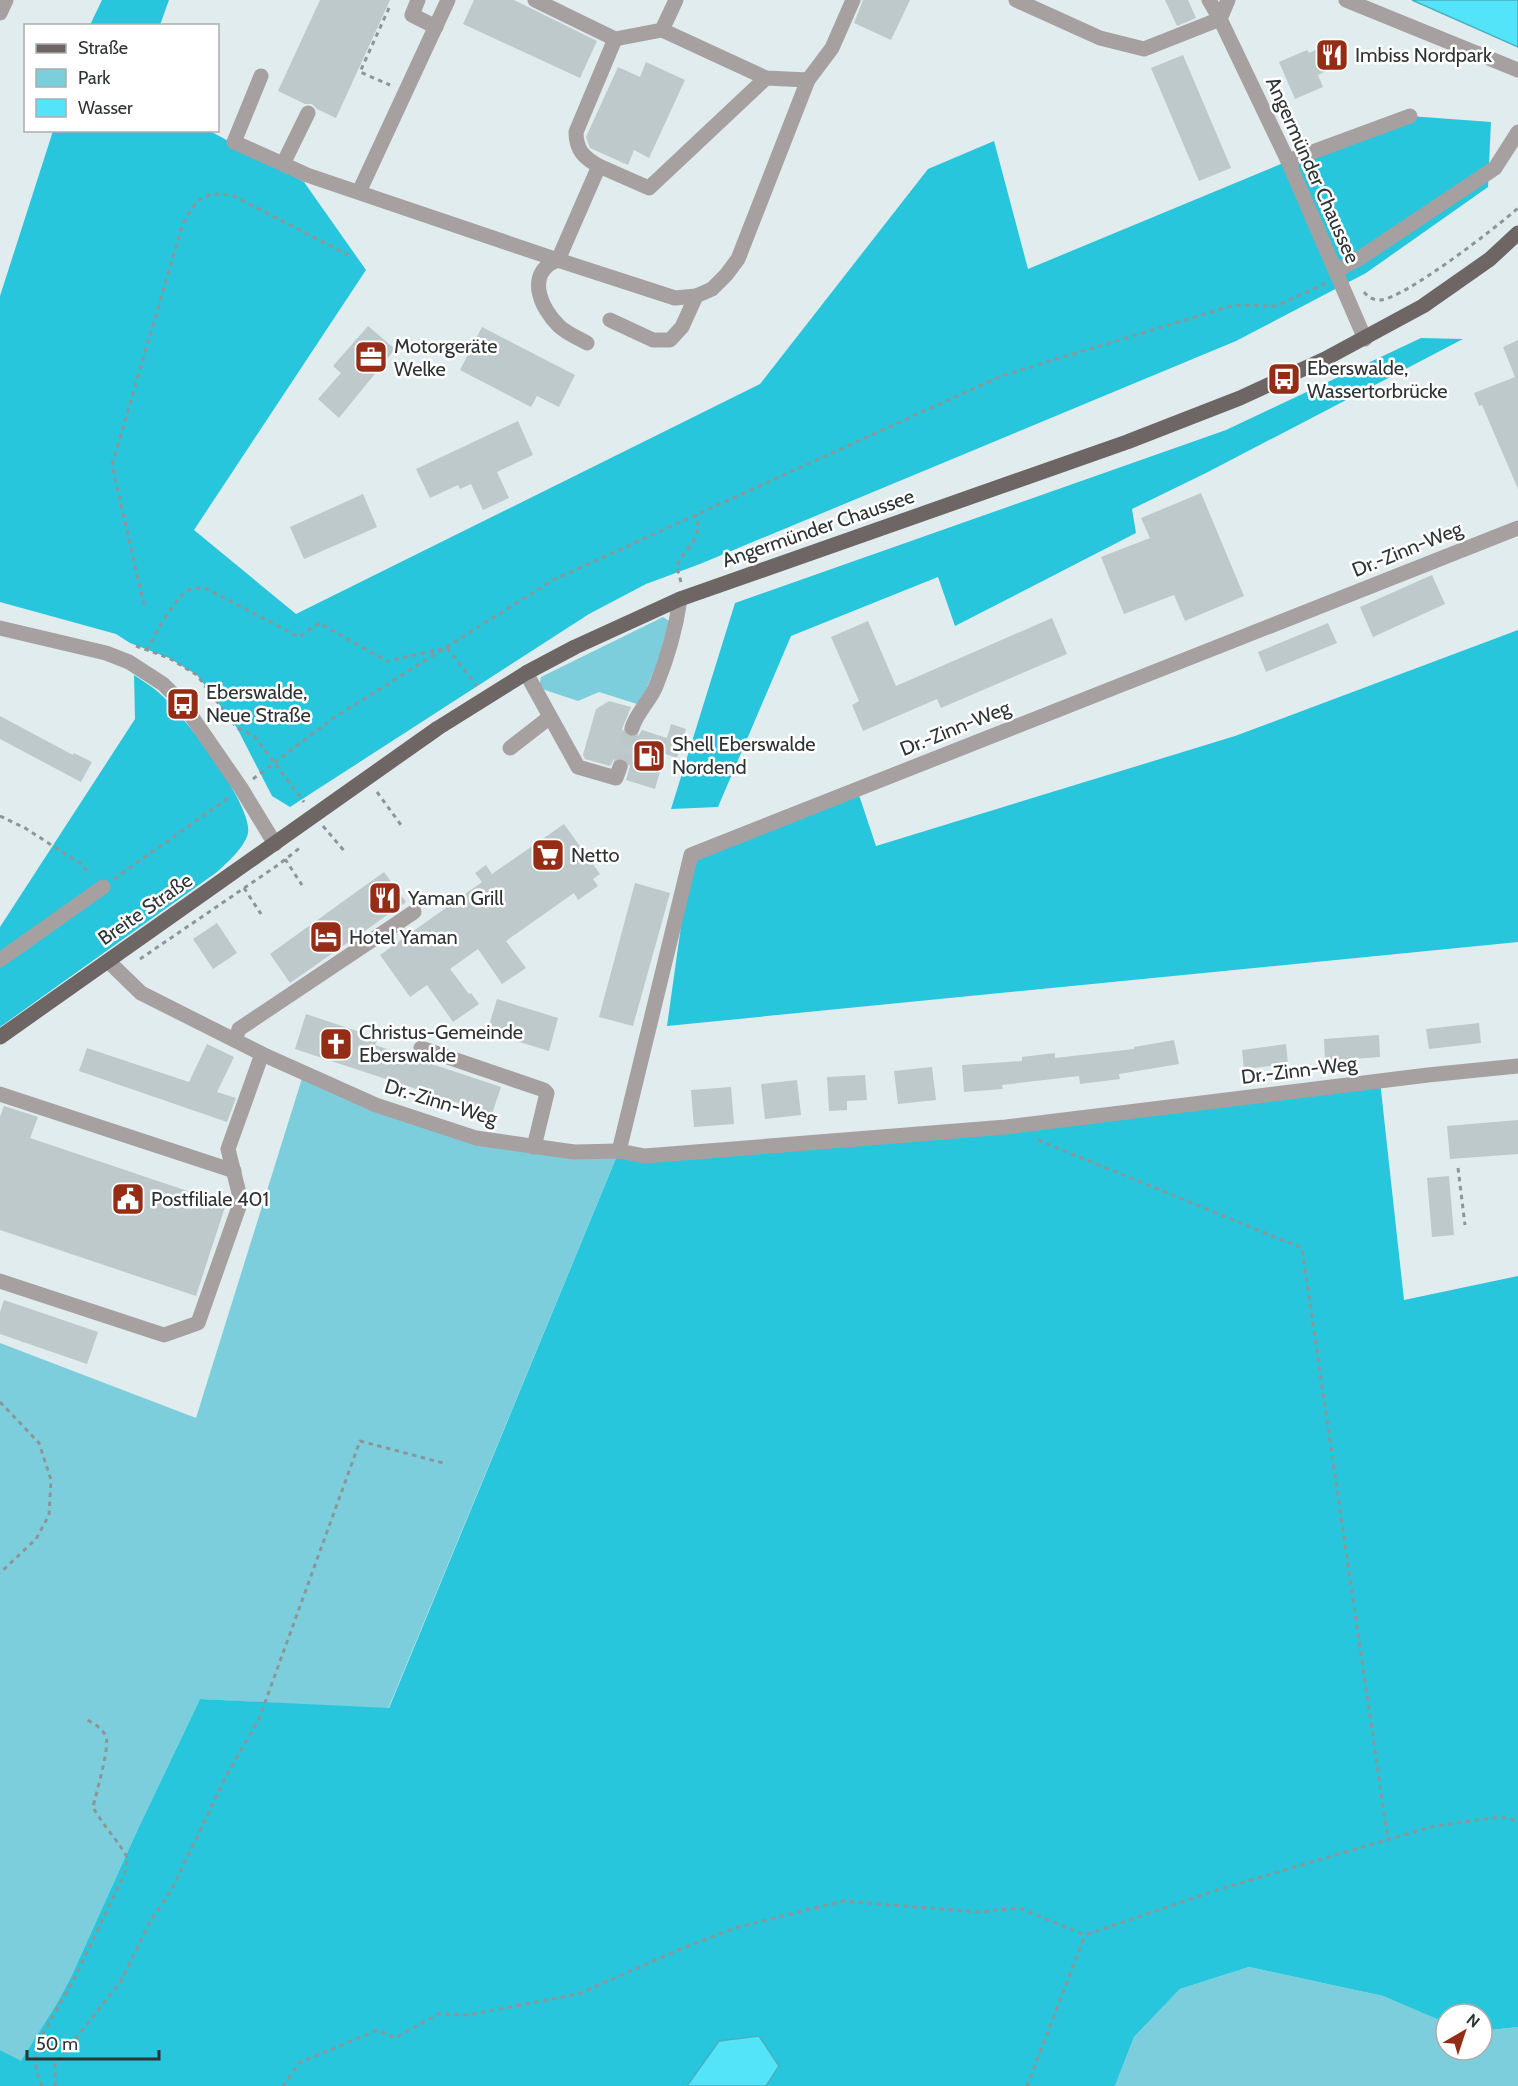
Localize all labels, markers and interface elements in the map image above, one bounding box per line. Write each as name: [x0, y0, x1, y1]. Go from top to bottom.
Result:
legend: [24, 24, 219, 132]
text: Straße: [78, 37, 128, 59]
restaurant icon: Imbiss Nordpark: [1314, 37, 1350, 73]
place label: Imbiss Nordpark: [1355, 43, 1492, 67]
text: Park: [78, 67, 111, 89]
street label: Angermünder Chaussee: [1261, 73, 1365, 267]
text: Wasser: [78, 97, 133, 119]
place label: Motorgeräte Welke: [394, 334, 497, 381]
office icon: Motorgeräte Welke: [353, 339, 389, 375]
place label: Eberswalde, Wassertorbrücke: [1307, 356, 1448, 403]
bus stop icon: Eberswalde, Wassertorbrücke: [1266, 361, 1302, 397]
street label: Angermünder Chaussee: [719, 484, 917, 572]
street label: Dr.-Zinn-Weg: [1348, 516, 1466, 582]
place label: Eberswalde, Neue Straße: [206, 680, 311, 727]
bus stop icon: Eberswalde, Neue Straße: [165, 686, 201, 722]
street label: Dr.-Zinn-Weg: [896, 695, 1014, 761]
place label: Shell Eberswalde Nordend: [672, 732, 816, 779]
fuel station icon: Shell Eberswalde Nordend: [631, 738, 667, 774]
supermarket icon: Netto: [530, 837, 566, 873]
place label: Netto: [571, 843, 619, 867]
street label: Breite Straße: [93, 868, 197, 950]
restaurant icon: Yaman Grill: [367, 880, 403, 916]
place label: Yaman Grill: [407, 886, 504, 910]
hotel icon: Hotel Yaman: [308, 919, 344, 955]
place label: Hotel Yaman: [349, 925, 458, 949]
place label: Christus-Gemeinde Eberswalde: [359, 1020, 523, 1067]
church icon: Christus-Gemeinde Eberswalde: [318, 1026, 354, 1062]
street label: Dr.-Zinn-Weg: [1240, 1051, 1359, 1089]
street label: Dr.-Zinn-Weg: [382, 1073, 501, 1131]
public building icon: Postfiliale 401: [110, 1181, 146, 1217]
place label: Postfiliale 401: [151, 1187, 269, 1211]
north arrow: [1434, 2002, 1494, 2062]
text: N: [1463, 2010, 1483, 2032]
scale bar: [27, 2023, 159, 2061]
text: 50 m: [36, 2033, 78, 2055]

